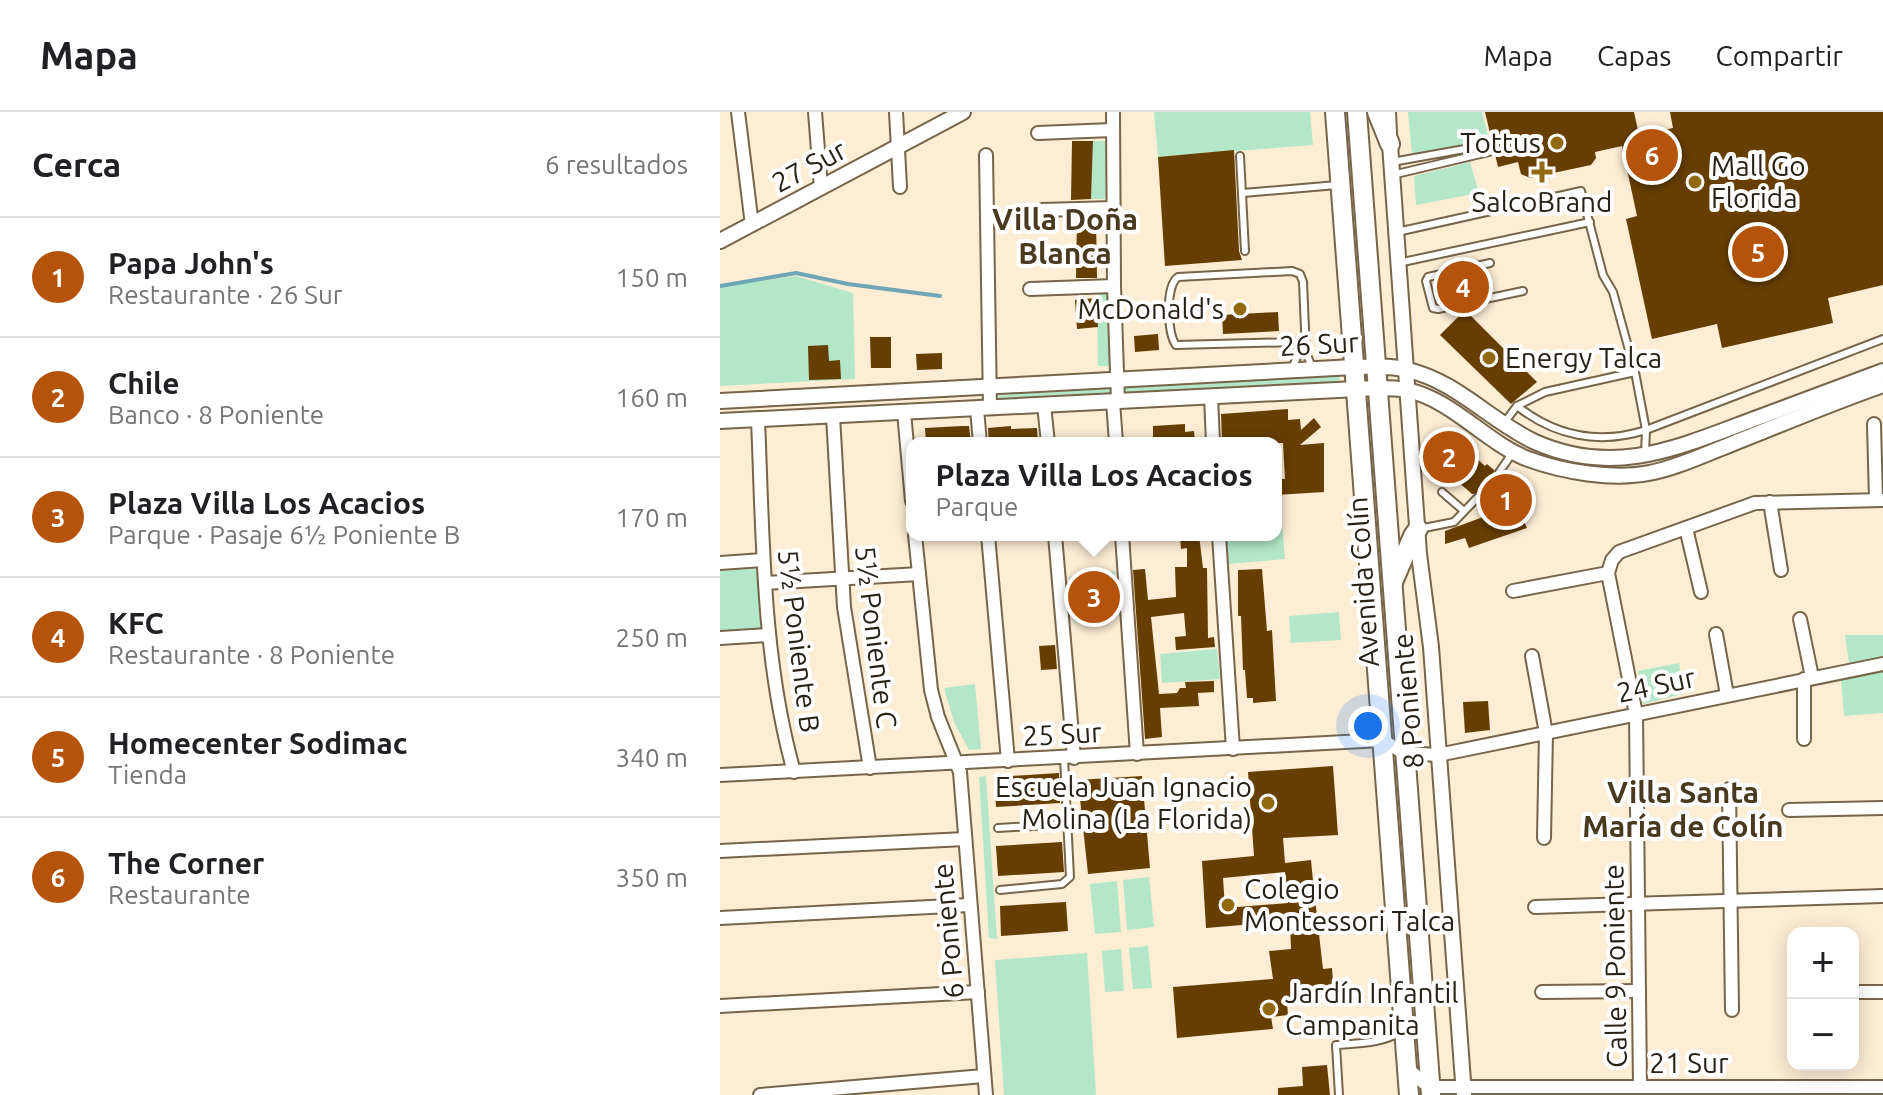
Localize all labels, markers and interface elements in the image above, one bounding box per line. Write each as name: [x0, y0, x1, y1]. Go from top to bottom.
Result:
text: Mapa: [40, 34, 138, 76]
text: Mapa: [1483, 40, 1553, 71]
text: Capas: [1597, 40, 1672, 71]
text: Compartir: [1716, 40, 1843, 71]
pin: 6: [1626, 125, 1678, 185]
place label: Tottus: [1460, 127, 1541, 158]
street label: 27 Sur: [766, 133, 851, 198]
marker: Tottus: [1548, 134, 1566, 152]
text: Cerca: [32, 145, 121, 183]
text: 6 resultados: [545, 150, 688, 179]
place label: Mall Go Florida: [1711, 150, 1806, 213]
marker: SalcoBrand: [1533, 163, 1551, 181]
marker: Mall Go Florida: [1686, 173, 1704, 191]
place label: SalcoBrand: [1472, 186, 1612, 217]
district label: Villa Doña Blanca: [992, 202, 1138, 270]
pin: 5: [1732, 222, 1784, 282]
text: Papa John's: [108, 246, 274, 280]
pin: 4: [1437, 257, 1489, 317]
text: 1: [51, 263, 65, 292]
text: 150 m: [616, 263, 688, 292]
text: Restaurante · 26 Sur: [108, 280, 343, 309]
place label: McDonald's: [1078, 293, 1224, 324]
marker: McDonald's: [1231, 300, 1249, 318]
street label: 26 Sur: [1279, 326, 1360, 361]
place label: Energy Talca: [1505, 342, 1662, 373]
marker: Energy Talca: [1480, 349, 1498, 367]
text: Chile: [108, 366, 179, 400]
text: 2: [51, 383, 65, 412]
text: 160 m: [616, 383, 688, 412]
text: Banco · 8 Poniente: [108, 400, 324, 429]
pin: 2: [1423, 427, 1475, 487]
popup: [906, 437, 1282, 541]
text: Plaza Villa Los Acacios: [935, 458, 1253, 492]
pin: 1: [1480, 470, 1532, 530]
text: Plaza Villa Los Acacios: [108, 486, 425, 520]
text: Parque: [935, 492, 1018, 521]
street label: Avenida Colín: [1341, 496, 1384, 668]
text: 3: [51, 503, 65, 532]
text: 170 m: [616, 503, 688, 532]
text: Parque · Pasaje 6½ Poniente B: [108, 520, 460, 549]
street label: 5½ Poniente C: [850, 544, 903, 730]
street label: 5½ Poniente B: [773, 548, 826, 734]
pin: 3: [1068, 567, 1120, 627]
text: KFC: [108, 606, 164, 640]
text: 4: [51, 623, 65, 652]
text: 250 m: [616, 623, 688, 652]
street label: 8 Poniente: [1386, 632, 1429, 770]
text: Restaurante · 8 Poniente: [108, 640, 395, 669]
street label: 24 Sur: [1614, 661, 1698, 708]
your location: [1348, 706, 1388, 746]
street label: 25 Sur: [1022, 716, 1103, 751]
text: Homecenter Sodimac: [108, 726, 407, 760]
text: 5: [51, 743, 65, 772]
text: 340 m: [616, 743, 688, 772]
text: Tienda: [108, 760, 187, 789]
place label: Escuela Juan Ignacio Molina (La Florida): [995, 771, 1252, 835]
district label: Villa Santa María de Colín: [1582, 775, 1784, 843]
marker: Escuela Juan Ignacio Molina (La Florida): [1259, 794, 1277, 812]
text: The Corner: [108, 846, 264, 880]
street label: 6 Poniente: [926, 862, 969, 1000]
text: 6: [51, 863, 65, 892]
text: 350 m: [616, 863, 688, 892]
street label: Calle 9 Poniente: [1597, 864, 1632, 1068]
place label: Colegio Montessori Talca: [1244, 873, 1455, 936]
text: Restaurante: [108, 880, 251, 909]
marker: Colegio Montessori Talca: [1219, 896, 1237, 914]
map controls: [1787, 927, 1859, 1071]
button: +: [1787, 927, 1859, 999]
place label: Jardín Infantil Campanita: [1285, 977, 1459, 1040]
button: −: [1787, 999, 1859, 1071]
marker: Jardín Infantil Campanita: [1260, 1000, 1278, 1018]
street label: 21 Sur: [1649, 1047, 1729, 1078]

